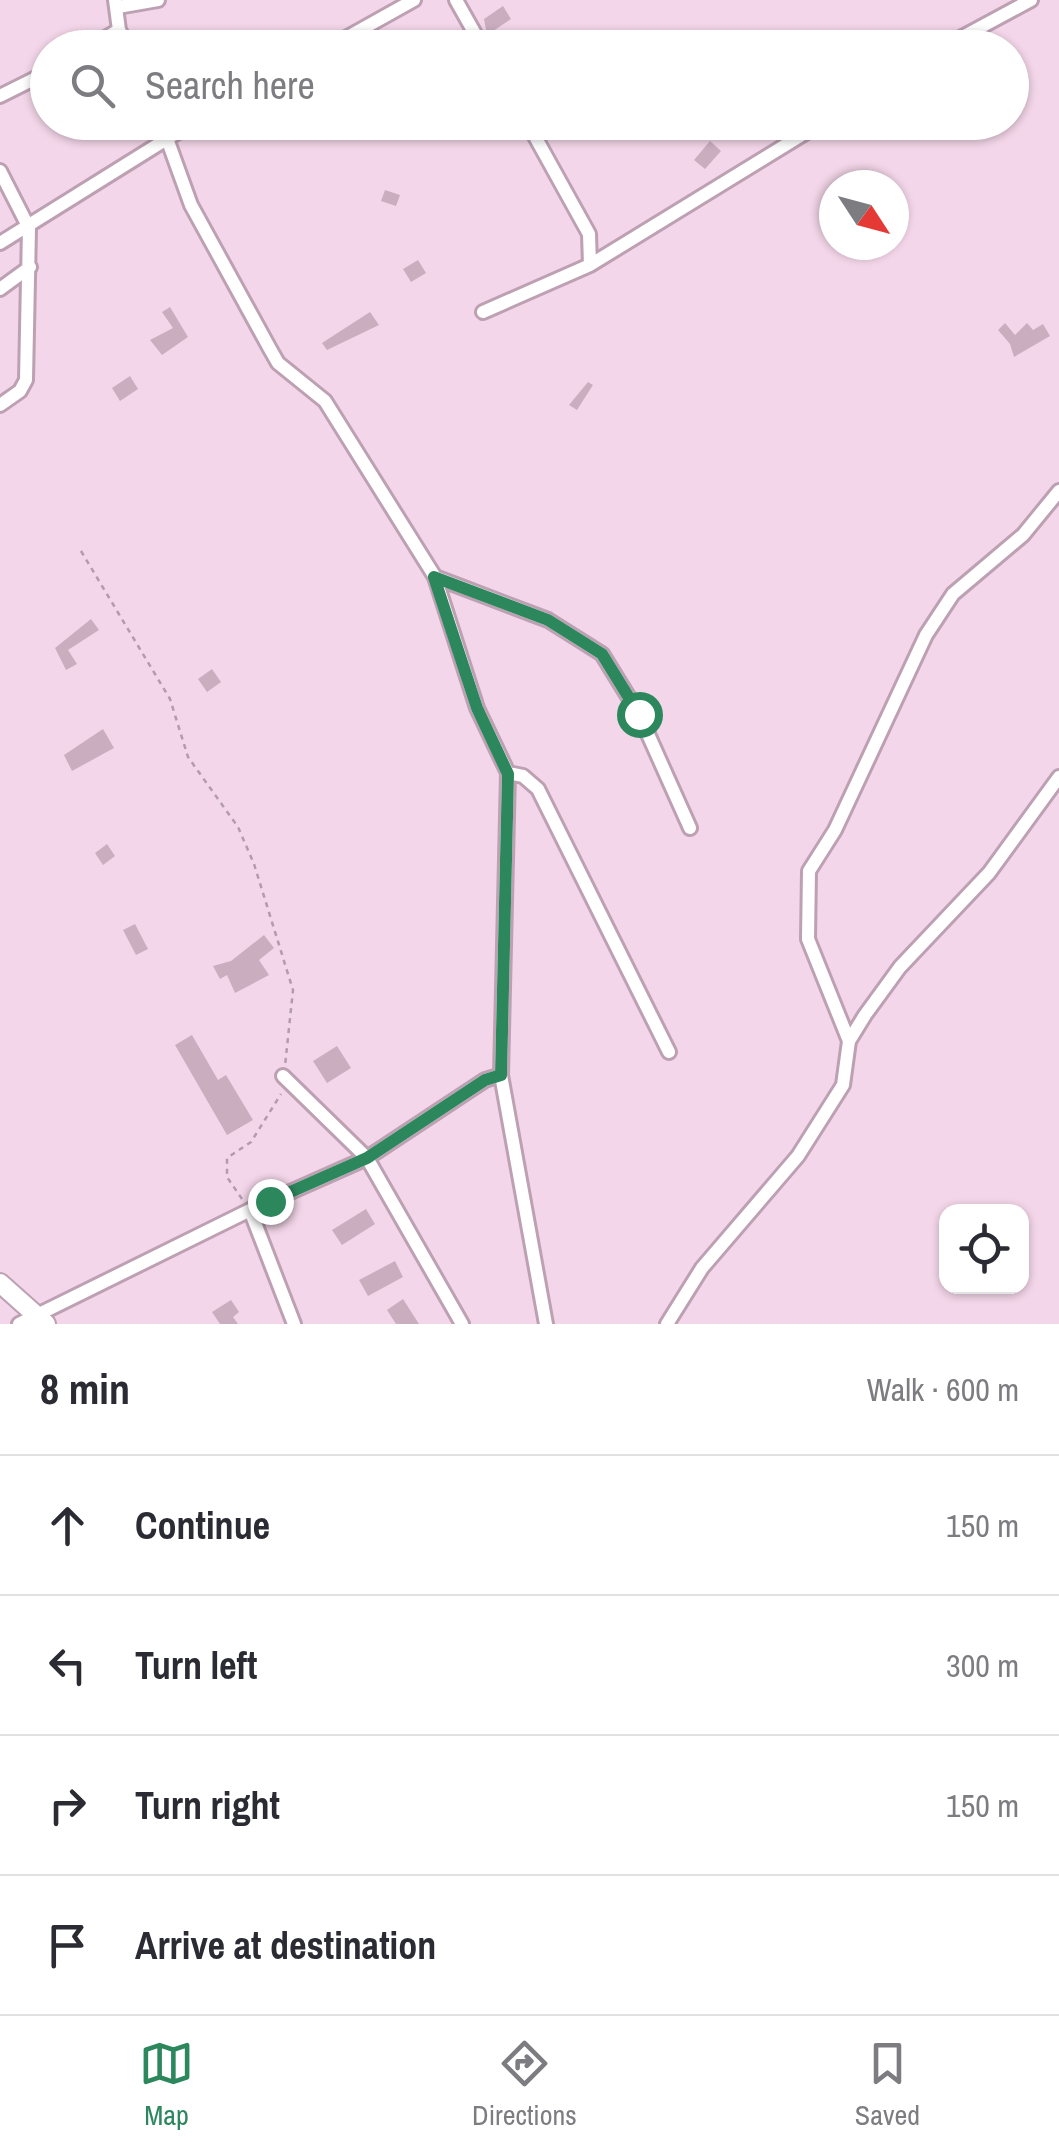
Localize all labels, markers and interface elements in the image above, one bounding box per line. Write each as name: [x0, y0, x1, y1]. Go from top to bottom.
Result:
search box: [30, 30, 1029, 140]
icon: search: [65, 58, 120, 113]
text: Search here: [145, 60, 315, 111]
north arrow: [819, 170, 909, 260]
route start: [617, 692, 663, 738]
route end: [248, 1179, 294, 1225]
map controls: [939, 1204, 1029, 1294]
button: locate: [939, 1204, 1029, 1294]
text: 8 min: [40, 1361, 130, 1417]
text: Walk · 600 m: [867, 1368, 1019, 1411]
icon: ahead: [40, 1498, 95, 1553]
text: Continue: [135, 1500, 270, 1551]
text: 150 m: [946, 1504, 1019, 1547]
icon: left: [40, 1638, 95, 1693]
text: Turn left: [135, 1640, 257, 1691]
text: 300 m: [946, 1644, 1019, 1687]
icon: right: [40, 1778, 95, 1833]
text: Turn right: [135, 1780, 280, 1831]
text: 150 m: [946, 1784, 1019, 1827]
icon: arrive: [40, 1918, 95, 1973]
text: Arrive at destination: [135, 1920, 436, 1971]
tab: Map: [139, 2036, 194, 2134]
tab: Directions: [472, 2036, 577, 2134]
tab: Saved: [855, 2036, 920, 2134]

